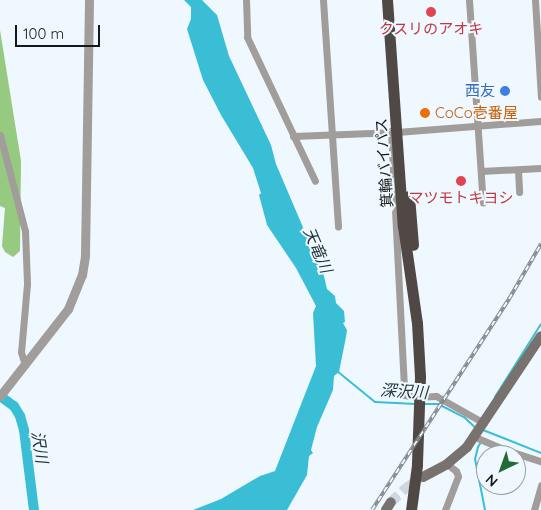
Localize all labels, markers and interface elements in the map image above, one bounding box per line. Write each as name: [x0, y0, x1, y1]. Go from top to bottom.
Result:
marker: クスリのアオキ: [425, 6, 437, 18]
scale bar: [18, 15, 102, 47]
place label: クスリのアオキ: [379, 20, 483, 38]
text: 100 m: [23, 24, 64, 43]
place label: 西友: [465, 82, 495, 100]
marker: 西友: [499, 85, 511, 97]
place label: CoCo壱番屋: [435, 104, 518, 122]
marker: CoCo壱番屋: [419, 107, 431, 119]
street label: 箕輪バイパス: [372, 117, 396, 209]
marker: マツモトキヨシ: [455, 175, 467, 187]
place label: マツモトキヨシ: [409, 189, 513, 207]
water label: 天竜川: [300, 224, 336, 276]
water label: 深沢川: [380, 380, 428, 402]
water label: 沢川: [28, 430, 52, 464]
north arrow: [476, 445, 526, 495]
text: N: [482, 470, 501, 491]

